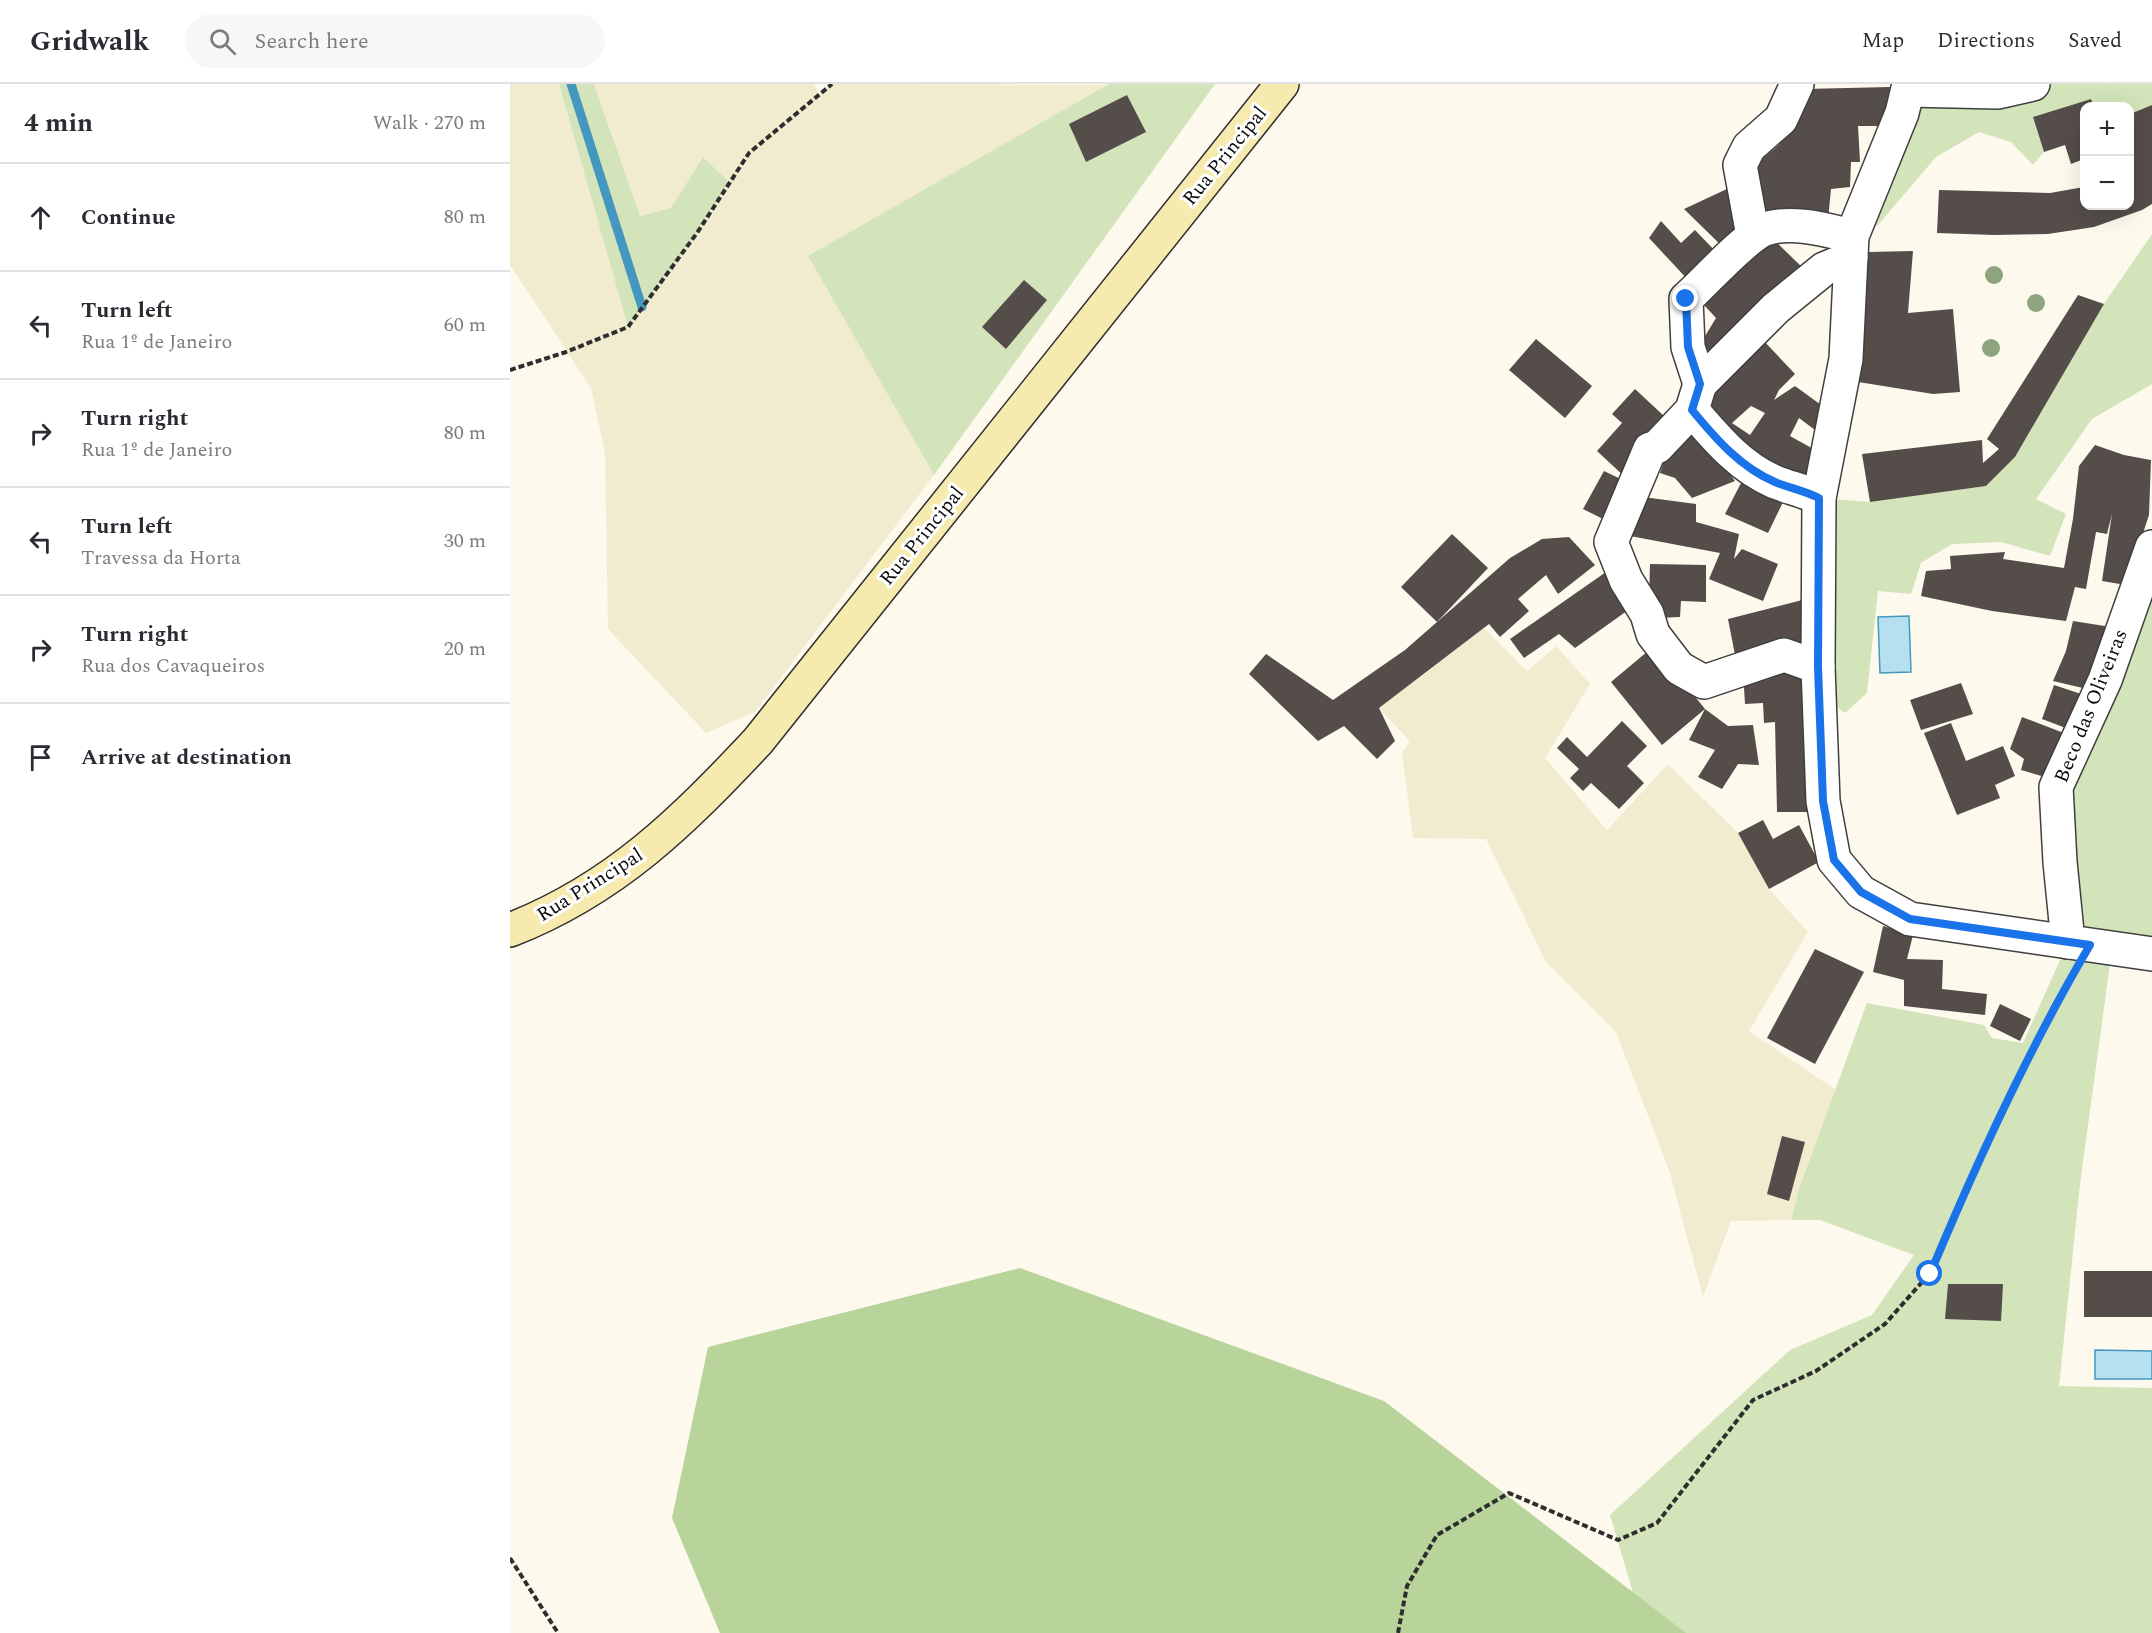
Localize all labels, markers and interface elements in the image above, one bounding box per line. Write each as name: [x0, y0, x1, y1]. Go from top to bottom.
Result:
search box: [185, 14, 605, 68]
text: Gridwalk: [30, 20, 149, 63]
icon: search: [206, 25, 239, 58]
text: Search here: [254, 25, 369, 58]
text: Map: [1862, 25, 1904, 57]
text: Directions: [1937, 25, 2035, 57]
text: Saved: [2068, 25, 2122, 57]
street label: Rua Principal: [1175, 100, 1275, 212]
map controls: [2080, 102, 2134, 210]
button: +: [2080, 102, 2134, 156]
text: 4 min: [24, 103, 93, 143]
text: Walk · 270 m: [373, 108, 486, 138]
button: −: [2080, 156, 2134, 210]
icon: ahead: [24, 201, 57, 234]
text: Continue: [81, 201, 176, 234]
text: 80 m: [444, 202, 486, 232]
route end: [1672, 285, 1698, 311]
text: Turn left: [81, 294, 173, 327]
icon: left: [24, 309, 57, 342]
text: 60 m: [444, 310, 486, 340]
text: Rua 1º de Janeiro: [81, 327, 232, 357]
text: Turn right: [81, 402, 188, 435]
icon: right: [24, 417, 57, 450]
text: 80 m: [444, 418, 486, 448]
text: Rua 1º de Janeiro: [81, 435, 232, 465]
street label: Rua Principal: [872, 480, 972, 592]
text: Turn left: [81, 510, 173, 543]
icon: left: [24, 525, 57, 558]
text: 30 m: [444, 526, 486, 556]
text: Travessa da Horta: [81, 543, 241, 573]
text: Turn right: [81, 618, 188, 651]
street label: Beco das Oliveiras: [2046, 625, 2136, 787]
icon: right: [24, 633, 57, 666]
text: 20 m: [444, 634, 486, 664]
text: Rua dos Cavaqueiros: [81, 651, 265, 681]
icon: arrive: [24, 741, 57, 774]
text: Arrive at destination: [81, 741, 292, 774]
street label: Rua Principal: [531, 840, 649, 930]
route start: [1916, 1260, 1942, 1286]

